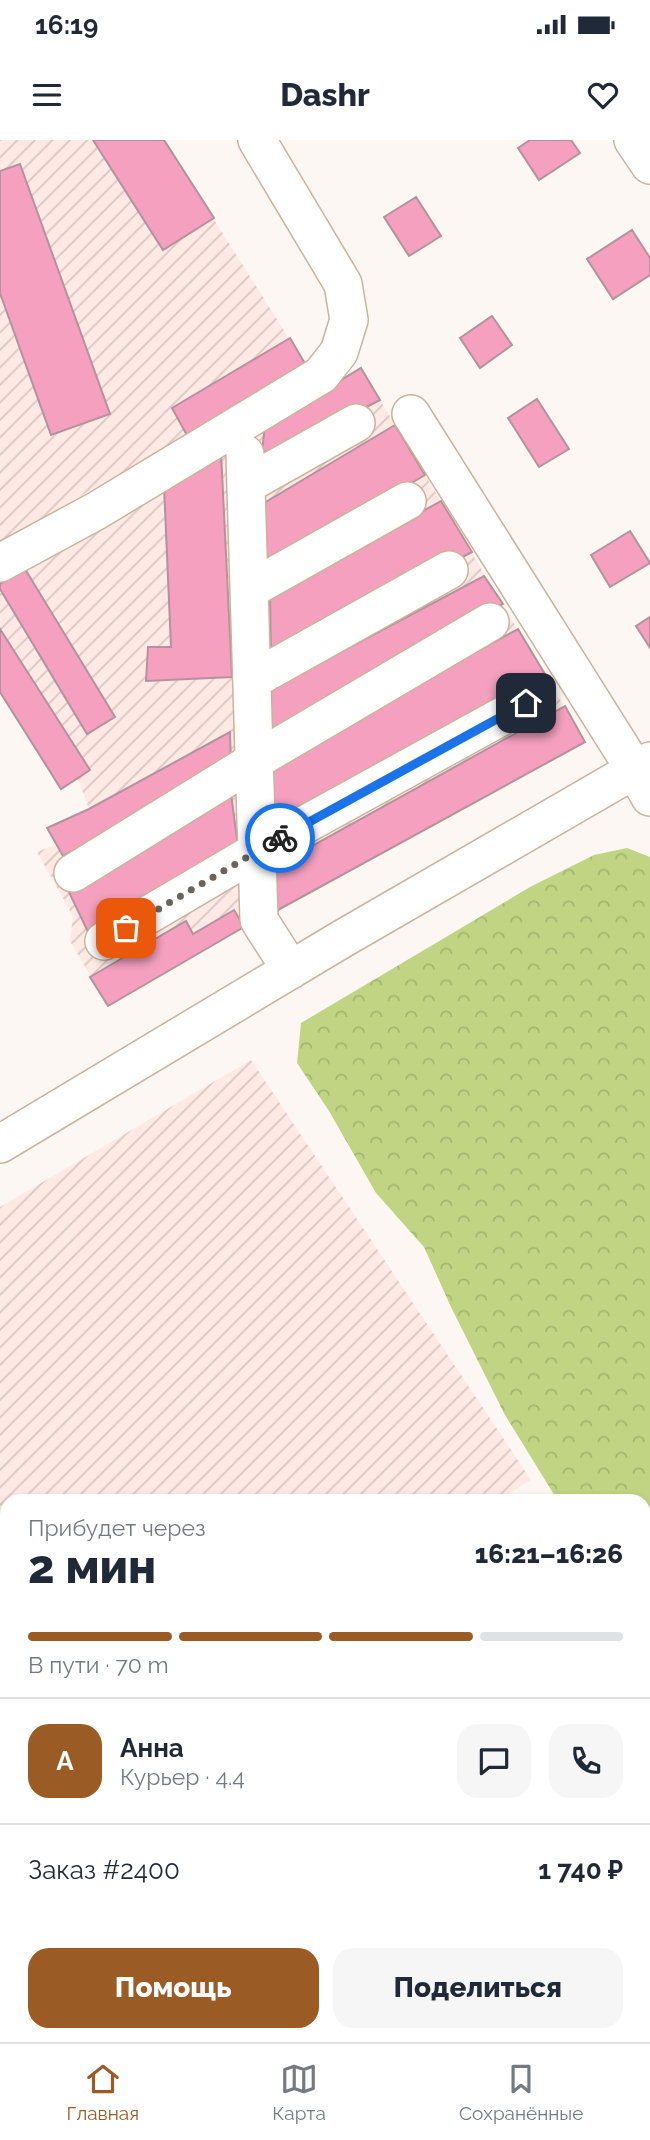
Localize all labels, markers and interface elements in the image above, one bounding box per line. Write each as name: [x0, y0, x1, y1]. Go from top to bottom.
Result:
text: 16:19: [35, 10, 98, 40]
icon: menu: [28, 76, 66, 114]
text: Dashr: [280, 76, 370, 113]
icon: heart: [584, 76, 622, 114]
pin: [496, 673, 556, 733]
icon: home: [507, 684, 545, 722]
courier: [245, 803, 315, 873]
icon: bike: [261, 819, 299, 857]
pin: [96, 898, 156, 958]
icon: bag: [107, 909, 145, 947]
text: Прибудет через: [28, 1514, 206, 1541]
text: 16:21–16:26: [475, 1539, 623, 1569]
text: 2 мин: [28, 1540, 156, 1594]
text: В пути · 70 m: [28, 1651, 169, 1678]
button: chat: [457, 1724, 531, 1798]
button: phone: [549, 1724, 623, 1798]
text: Анна: [120, 1733, 184, 1763]
text: А: [56, 1746, 74, 1776]
text: Курьер · 4.4: [120, 1763, 245, 1790]
text: Заказ #2400: [28, 1855, 180, 1885]
text: 1 740 ₽: [538, 1855, 623, 1885]
button: Помощь: [28, 1948, 319, 2028]
button: Поделиться: [333, 1948, 623, 2028]
tab: Главная: [67, 2060, 139, 2124]
tab: Карта: [272, 2060, 326, 2124]
tab: Сохранённые: [459, 2060, 583, 2124]

